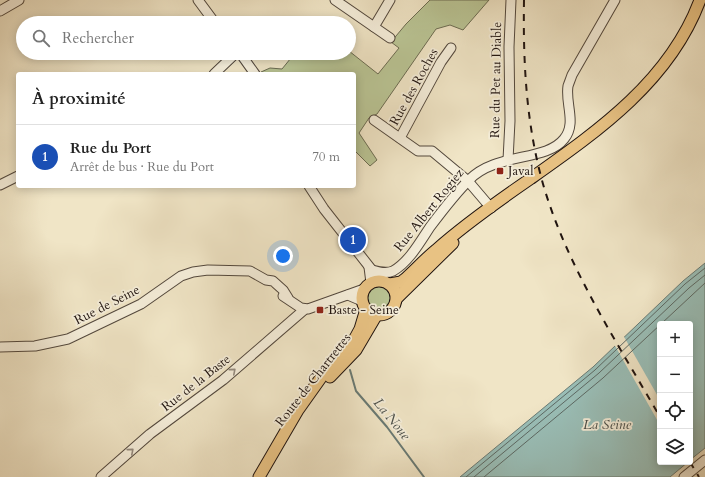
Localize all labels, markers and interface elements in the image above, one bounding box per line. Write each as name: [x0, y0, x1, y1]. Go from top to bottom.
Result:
search box: [16, 16, 356, 60]
street label: Rue du Pet au Diable: [486, 21, 506, 138]
icon: search: [30, 27, 52, 49]
text: Rechercher: [62, 28, 134, 48]
street label: Rue des Roches: [385, 45, 443, 129]
text: À proximité: [32, 87, 126, 110]
text: Rue du Port: [70, 138, 151, 158]
text: 1: [42, 148, 48, 166]
text: 70 m: [312, 148, 340, 166]
text: Arrêt de bus · Rue du Port: [70, 158, 214, 176]
place label: Javal: [506, 162, 534, 180]
street label: Rue Albert Rogiez: [390, 165, 468, 255]
marker: Javal: [495, 166, 505, 176]
pin: 1: [340, 225, 366, 255]
your location: [273, 246, 293, 266]
street label: Rue de Seine: [71, 281, 143, 329]
place label: Baste - Seine: [328, 301, 399, 319]
marker: Baste - Seine: [315, 305, 325, 315]
map controls: [657, 321, 693, 465]
button: +: [657, 321, 693, 357]
street label: Route de Chartrettes: [271, 330, 355, 430]
street label: Rue de la Baste: [158, 350, 234, 416]
button: −: [657, 357, 693, 393]
one-way arrow: [228, 369, 236, 376]
button: locate: [657, 393, 693, 429]
water label: La Noue: [369, 394, 415, 444]
water label: La Seine: [583, 415, 632, 434]
button: layers: [657, 429, 693, 465]
one-way arrow: [126, 449, 133, 456]

